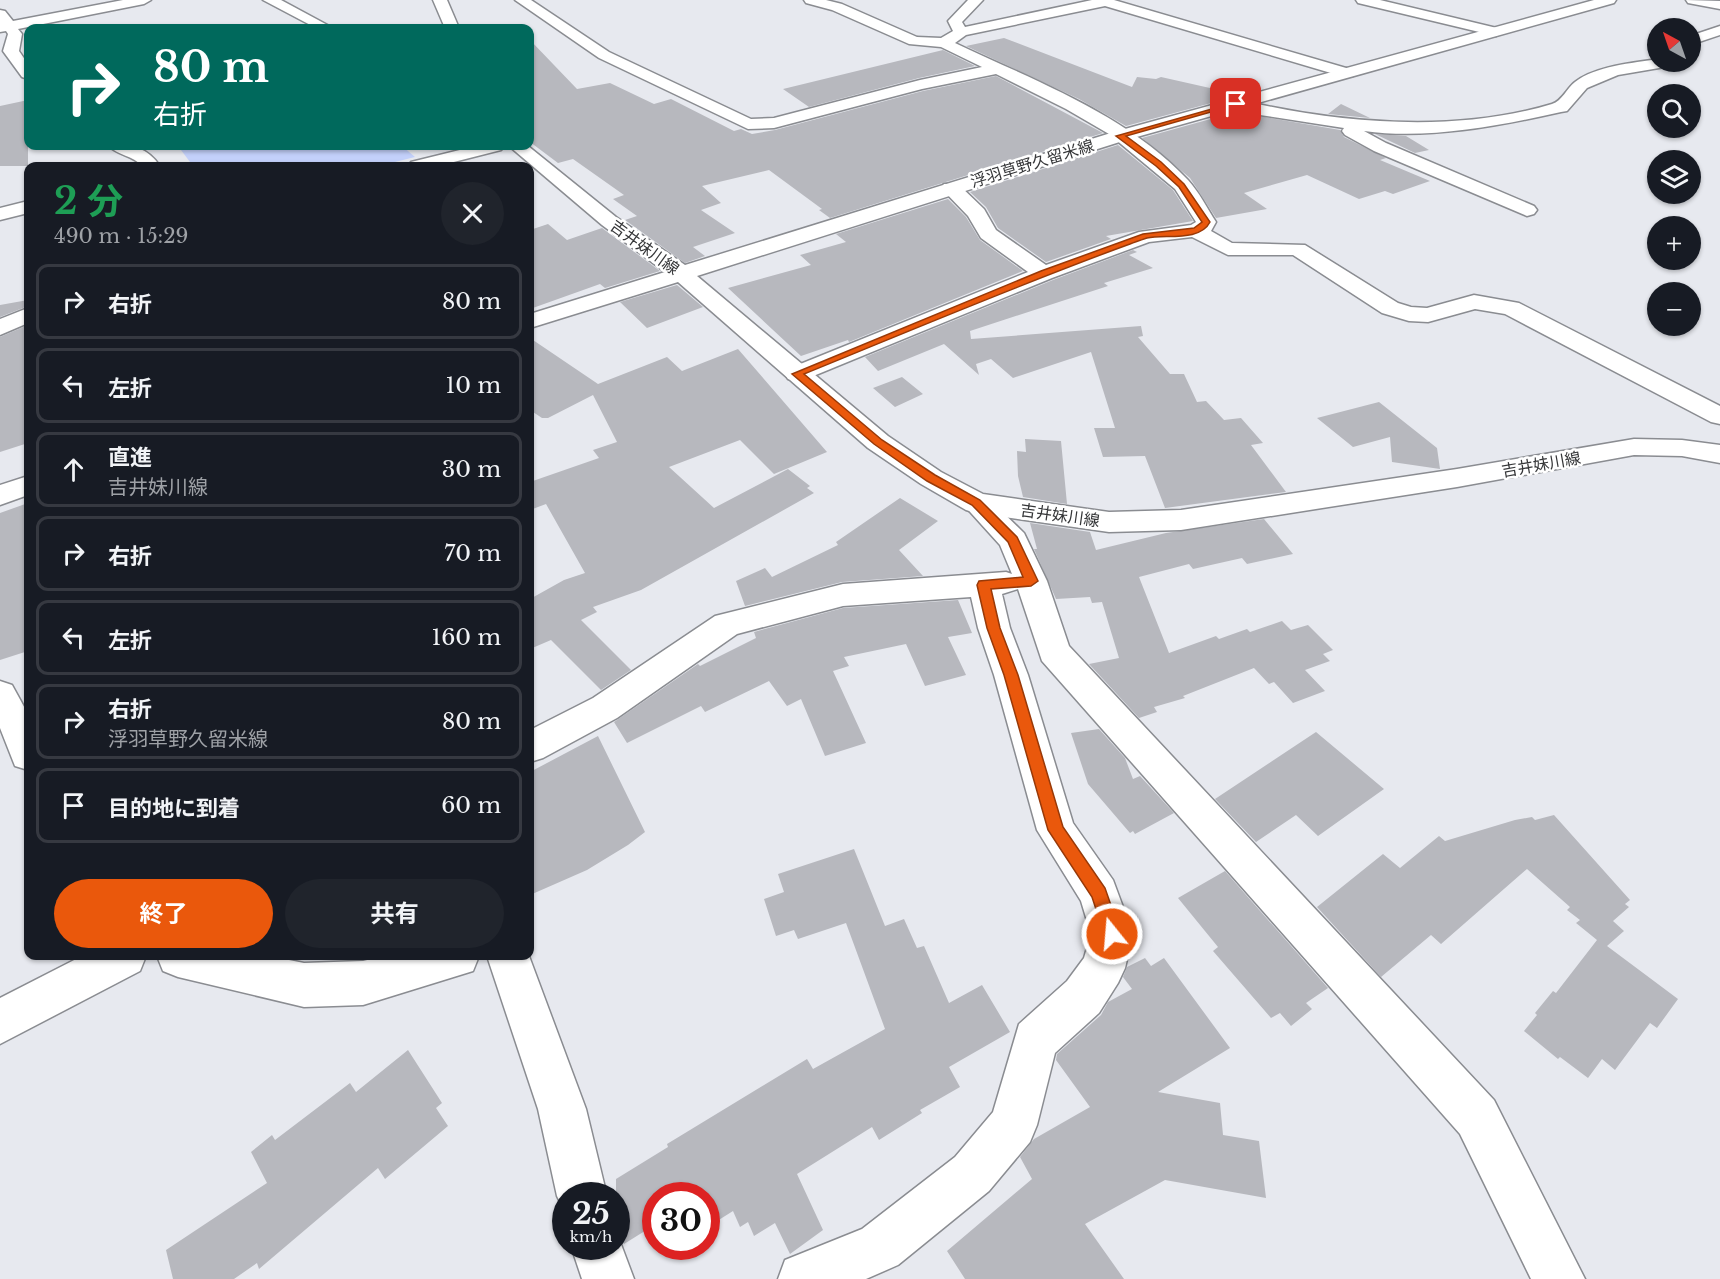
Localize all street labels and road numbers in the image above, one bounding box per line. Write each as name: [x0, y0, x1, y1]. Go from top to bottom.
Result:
street label: 浮羽草野久留米線: [968, 135, 1096, 191]
street label: 吉井妹川線: [607, 215, 683, 279]
street label: 吉井妹川線: [1500, 447, 1582, 481]
street label: 吉井妹川線: [1019, 500, 1101, 530]

